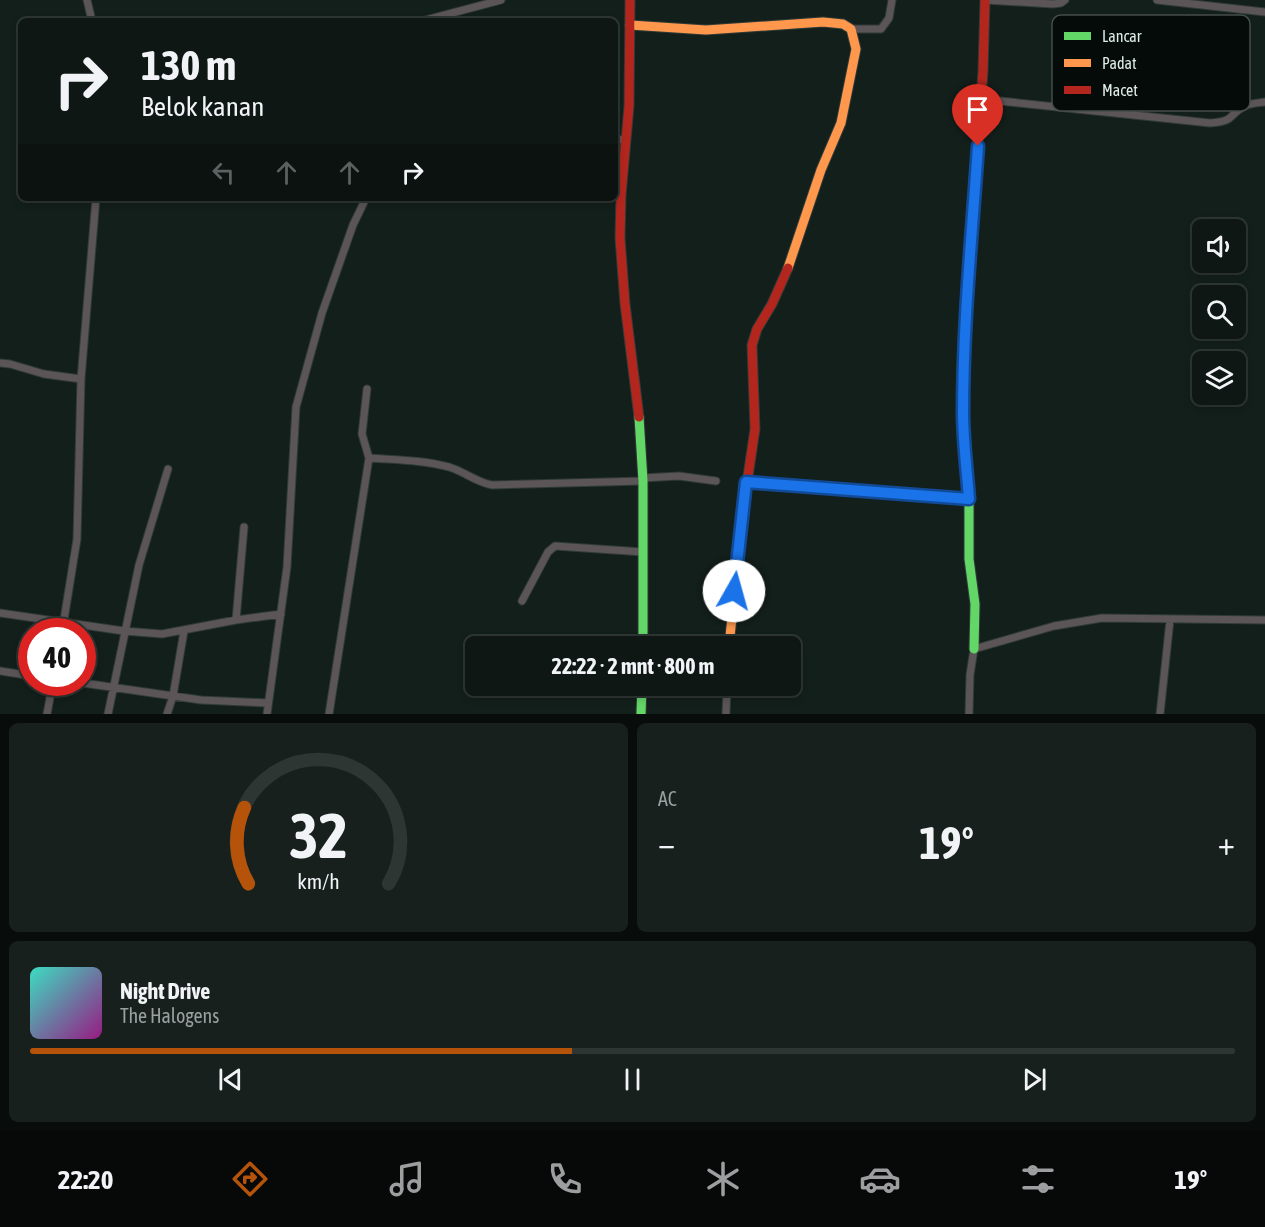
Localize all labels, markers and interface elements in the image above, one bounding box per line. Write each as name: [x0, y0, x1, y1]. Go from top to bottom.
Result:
legend: [1052, 15, 1250, 111]
text: Lancar: [1102, 27, 1142, 45]
text: 130 m: [141, 41, 236, 89]
icon: right: [42, 42, 120, 120]
text: Padat: [1102, 54, 1137, 72]
text: Macet: [1102, 81, 1138, 99]
pin: [952, 84, 1003, 146]
text: Belok kanan: [141, 91, 264, 122]
icon: arrive: [961, 93, 994, 126]
icon: left: [207, 156, 240, 189]
icon: ahead: [270, 156, 303, 189]
icon: ahead: [333, 156, 366, 189]
icon: right: [396, 156, 429, 189]
map controls: [1192, 219, 1246, 405]
button: sound: [1192, 219, 1246, 273]
button: search: [1192, 285, 1246, 339]
button: layers: [1192, 351, 1246, 405]
position arrow: [702, 559, 766, 623]
speed limit sign: 40: [18, 618, 96, 696]
text: 22:22 · 2 mnt · 800 m: [552, 653, 714, 679]
text: AC: [658, 787, 677, 810]
text: 32: [289, 800, 348, 871]
text: 19°: [919, 817, 974, 869]
text: −: [658, 824, 675, 862]
text: +: [1218, 824, 1235, 862]
text: km/h: [297, 870, 340, 895]
text: Night Drive: [120, 978, 210, 1004]
text: The Halogens: [120, 1004, 219, 1027]
icon: previous: [214, 1063, 247, 1096]
icon: pause: [616, 1063, 649, 1096]
icon: next: [1018, 1063, 1051, 1096]
icon: directions: [229, 1158, 271, 1200]
icon: music: [386, 1158, 428, 1200]
icon: phone: [544, 1158, 586, 1200]
icon: climate: [702, 1158, 744, 1200]
icon: car: [859, 1158, 901, 1200]
icon: filters: [1017, 1158, 1059, 1200]
text: 22:20: [58, 1164, 113, 1195]
text: 19°: [1174, 1164, 1207, 1195]

